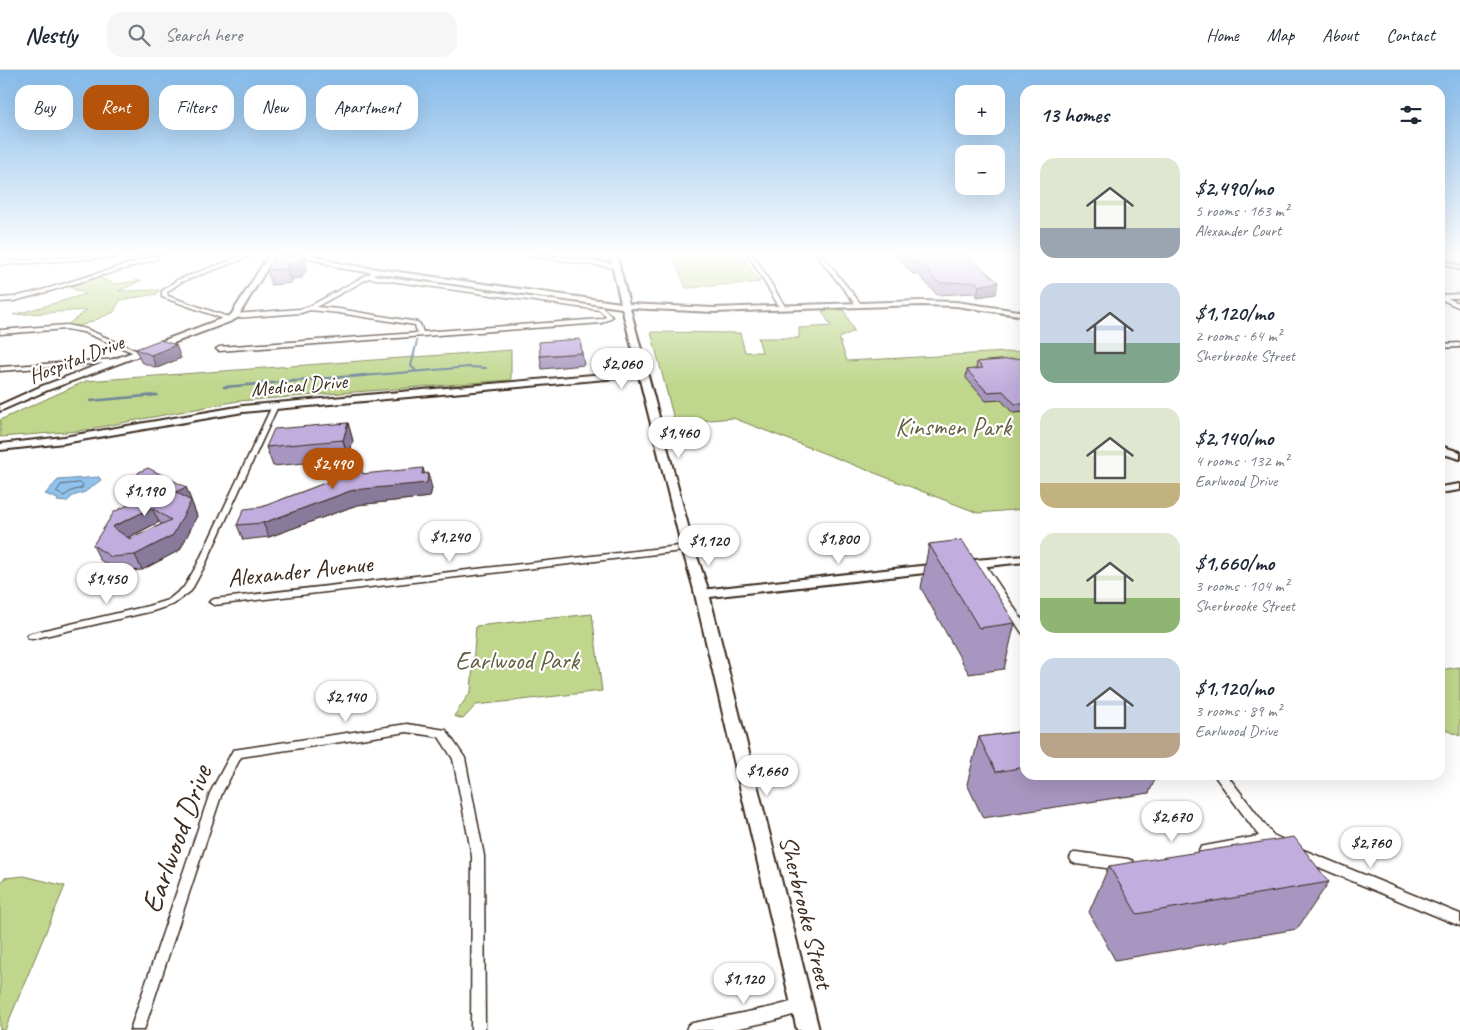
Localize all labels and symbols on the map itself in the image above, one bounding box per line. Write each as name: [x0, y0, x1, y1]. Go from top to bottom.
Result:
street label: Hospital Drive: [25, 329, 128, 389]
pin: $2,060: [581, 348, 663, 390]
street label: Medical Drive: [250, 368, 349, 402]
park label: Kinsmen Park: [895, 411, 1013, 443]
pin: $1,460: [638, 416, 720, 459]
pin: $2,490: [292, 448, 374, 490]
pin: $1,190: [104, 474, 186, 517]
pin: $1,240: [409, 520, 491, 563]
pin: $1,800: [798, 522, 880, 565]
pin: $1,120: [668, 524, 750, 567]
street label: Alexander Avenue: [226, 547, 376, 595]
pin: $1,450: [66, 562, 148, 605]
park label: Earlwood Park: [455, 645, 581, 677]
pin: $2,140: [305, 680, 387, 723]
pin: $1,660: [726, 754, 808, 797]
street label: Earlwood Drive: [132, 758, 221, 918]
pin: $2,670: [1131, 800, 1213, 843]
pin: $2,760: [1330, 826, 1412, 869]
street label: Sherbrooke Street: [772, 832, 841, 994]
pin: $1,120: [703, 962, 785, 1005]

